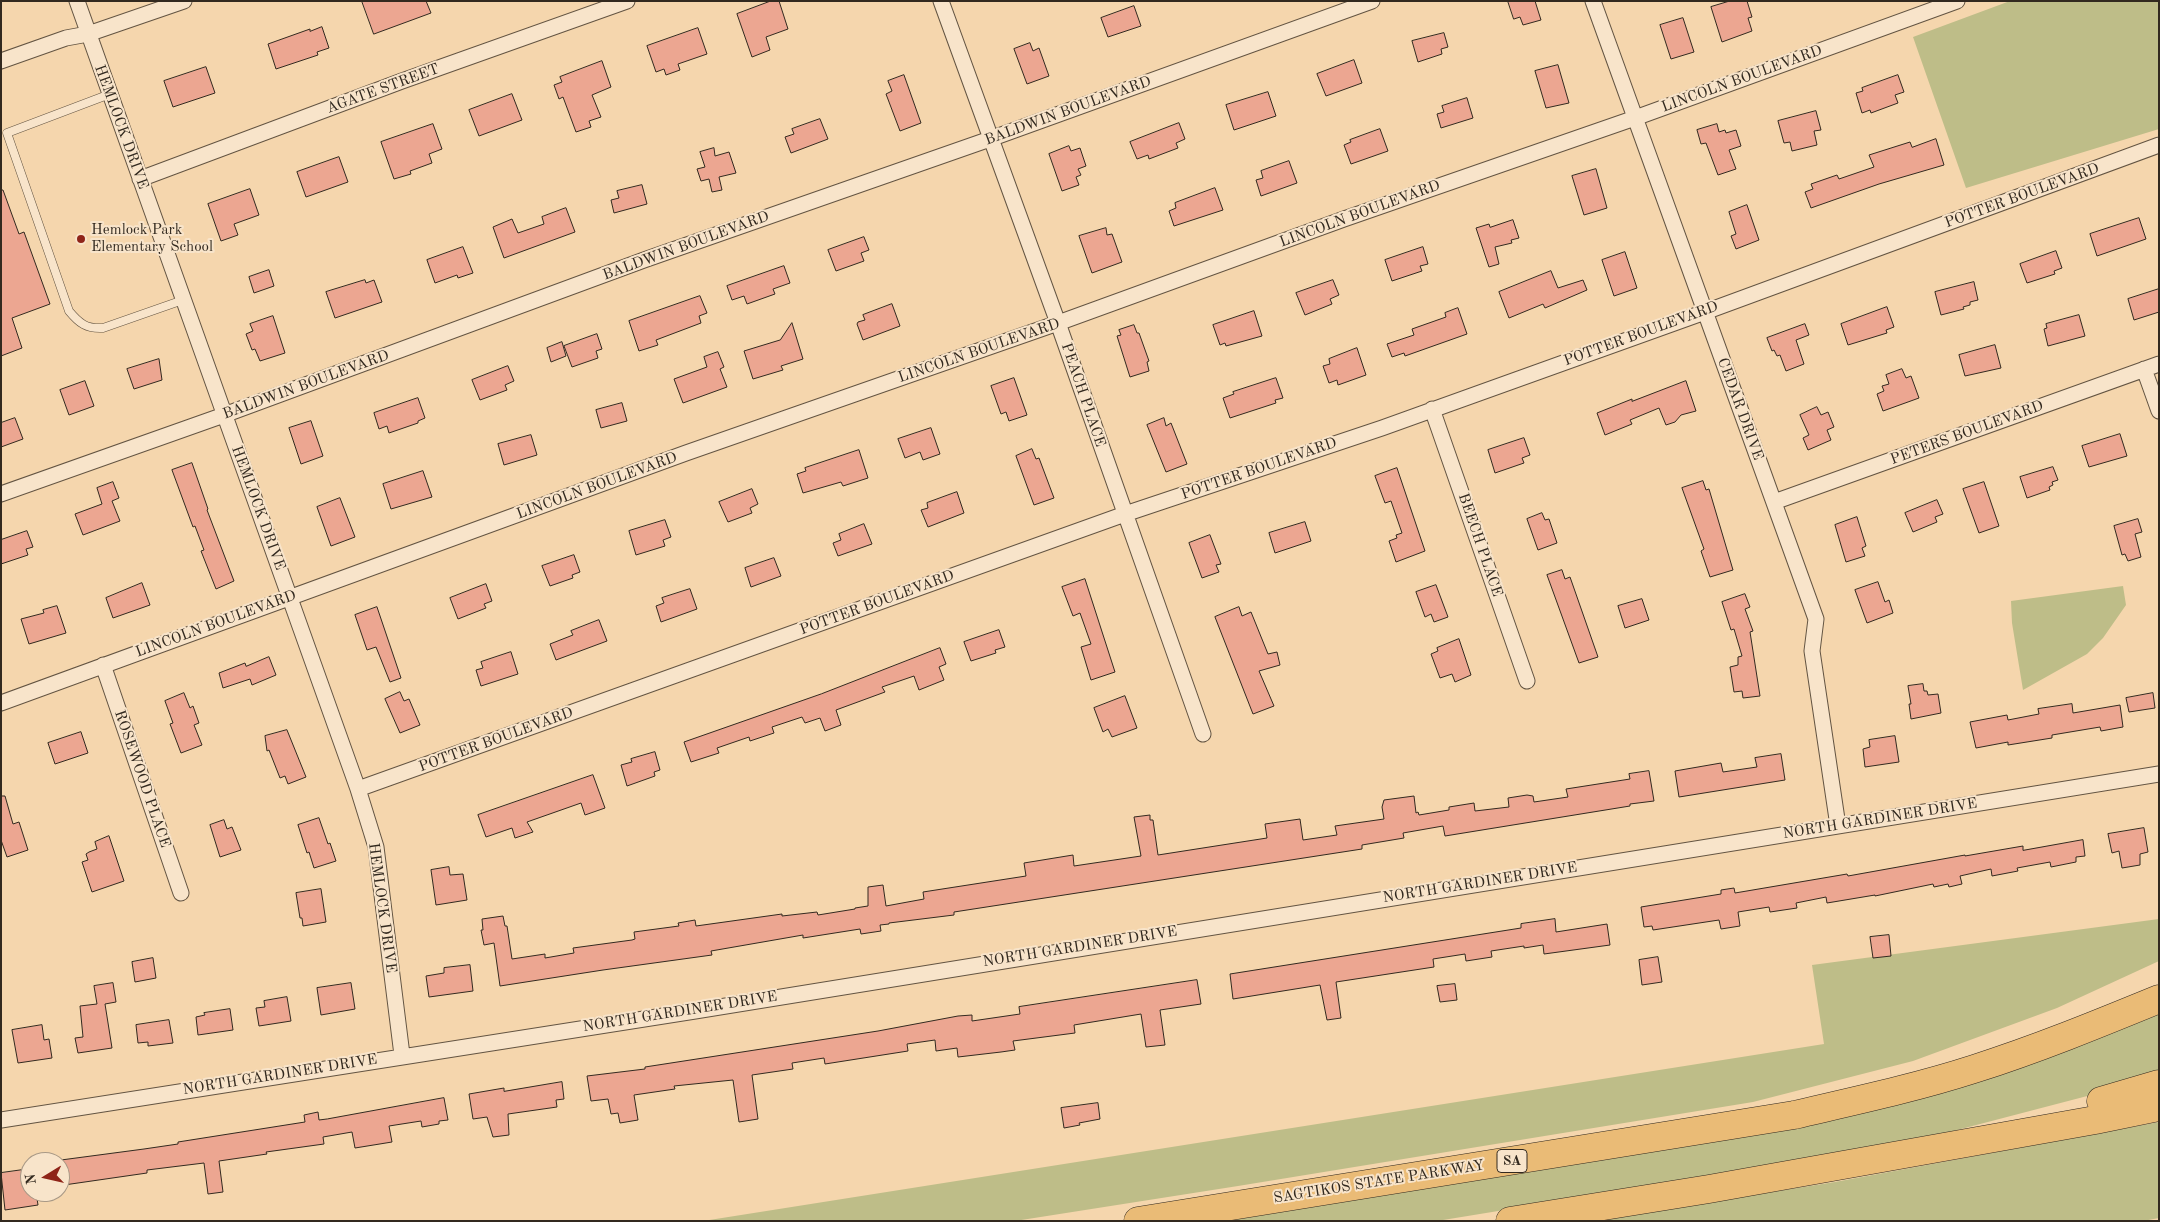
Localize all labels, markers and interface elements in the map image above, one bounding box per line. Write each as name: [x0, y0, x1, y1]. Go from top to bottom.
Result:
street label: LINCOLN BOULEVARD: [1659, 42, 1825, 116]
street label: AGATE STREET: [324, 60, 442, 118]
street label: HEMLOCK DRIVE: [90, 62, 152, 192]
street label: BALDWIN BOULEVARD: [982, 72, 1154, 150]
street label: POTTER BOULEVARD: [1942, 160, 2102, 232]
street label: LINCOLN BOULEVARD: [1277, 177, 1443, 251]
street label: BALDWIN BOULEVARD: [600, 207, 772, 285]
place label: Hemlock Park Elementary School: [91, 221, 213, 256]
marker: Hemlock Park Elementary School: [75, 233, 87, 245]
street label: POTTER BOULEVARD: [1561, 298, 1721, 370]
street label: LINCOLN BOULEVARD: [896, 315, 1062, 387]
street label: PEACH PLACE: [1057, 341, 1109, 449]
street label: BALDWIN BOULEVARD: [220, 346, 392, 424]
street label: CEDAR DRIVE: [1713, 355, 1767, 463]
street label: PETERS BOULEVARD: [1888, 397, 2046, 469]
street label: POTTER BOULEVARD: [1179, 434, 1339, 504]
street label: HEMLOCK DRIVE: [227, 443, 289, 573]
street label: LINCOLN BOULEVARD: [514, 449, 680, 523]
street label: BEECH PLACE: [1454, 491, 1506, 599]
street label: POTTER BOULEVARD: [797, 567, 957, 639]
street label: LINCOLN BOULEVARD: [133, 587, 299, 661]
street label: POTTER BOULEVARD: [416, 704, 576, 776]
street label: ROSEWOOD PLACE: [110, 708, 174, 850]
street label: NORTH GARDINER DRIVE: [1781, 795, 1979, 843]
street label: HEMLOCK DRIVE: [364, 842, 400, 974]
street label: NORTH GARDINER DRIVE: [1381, 859, 1579, 907]
street label: NORTH GARDINER DRIVE: [981, 923, 1179, 971]
street label: NORTH GARDINER DRIVE: [581, 988, 779, 1036]
street label: NORTH GARDINER DRIVE: [181, 1051, 379, 1099]
road number: SA: [1497, 1150, 1527, 1172]
north arrow: [20, 1152, 70, 1202]
street label: SAGTIKOS STATE PARKWAY: [1272, 1156, 1486, 1208]
text: N: [23, 1173, 39, 1186]

